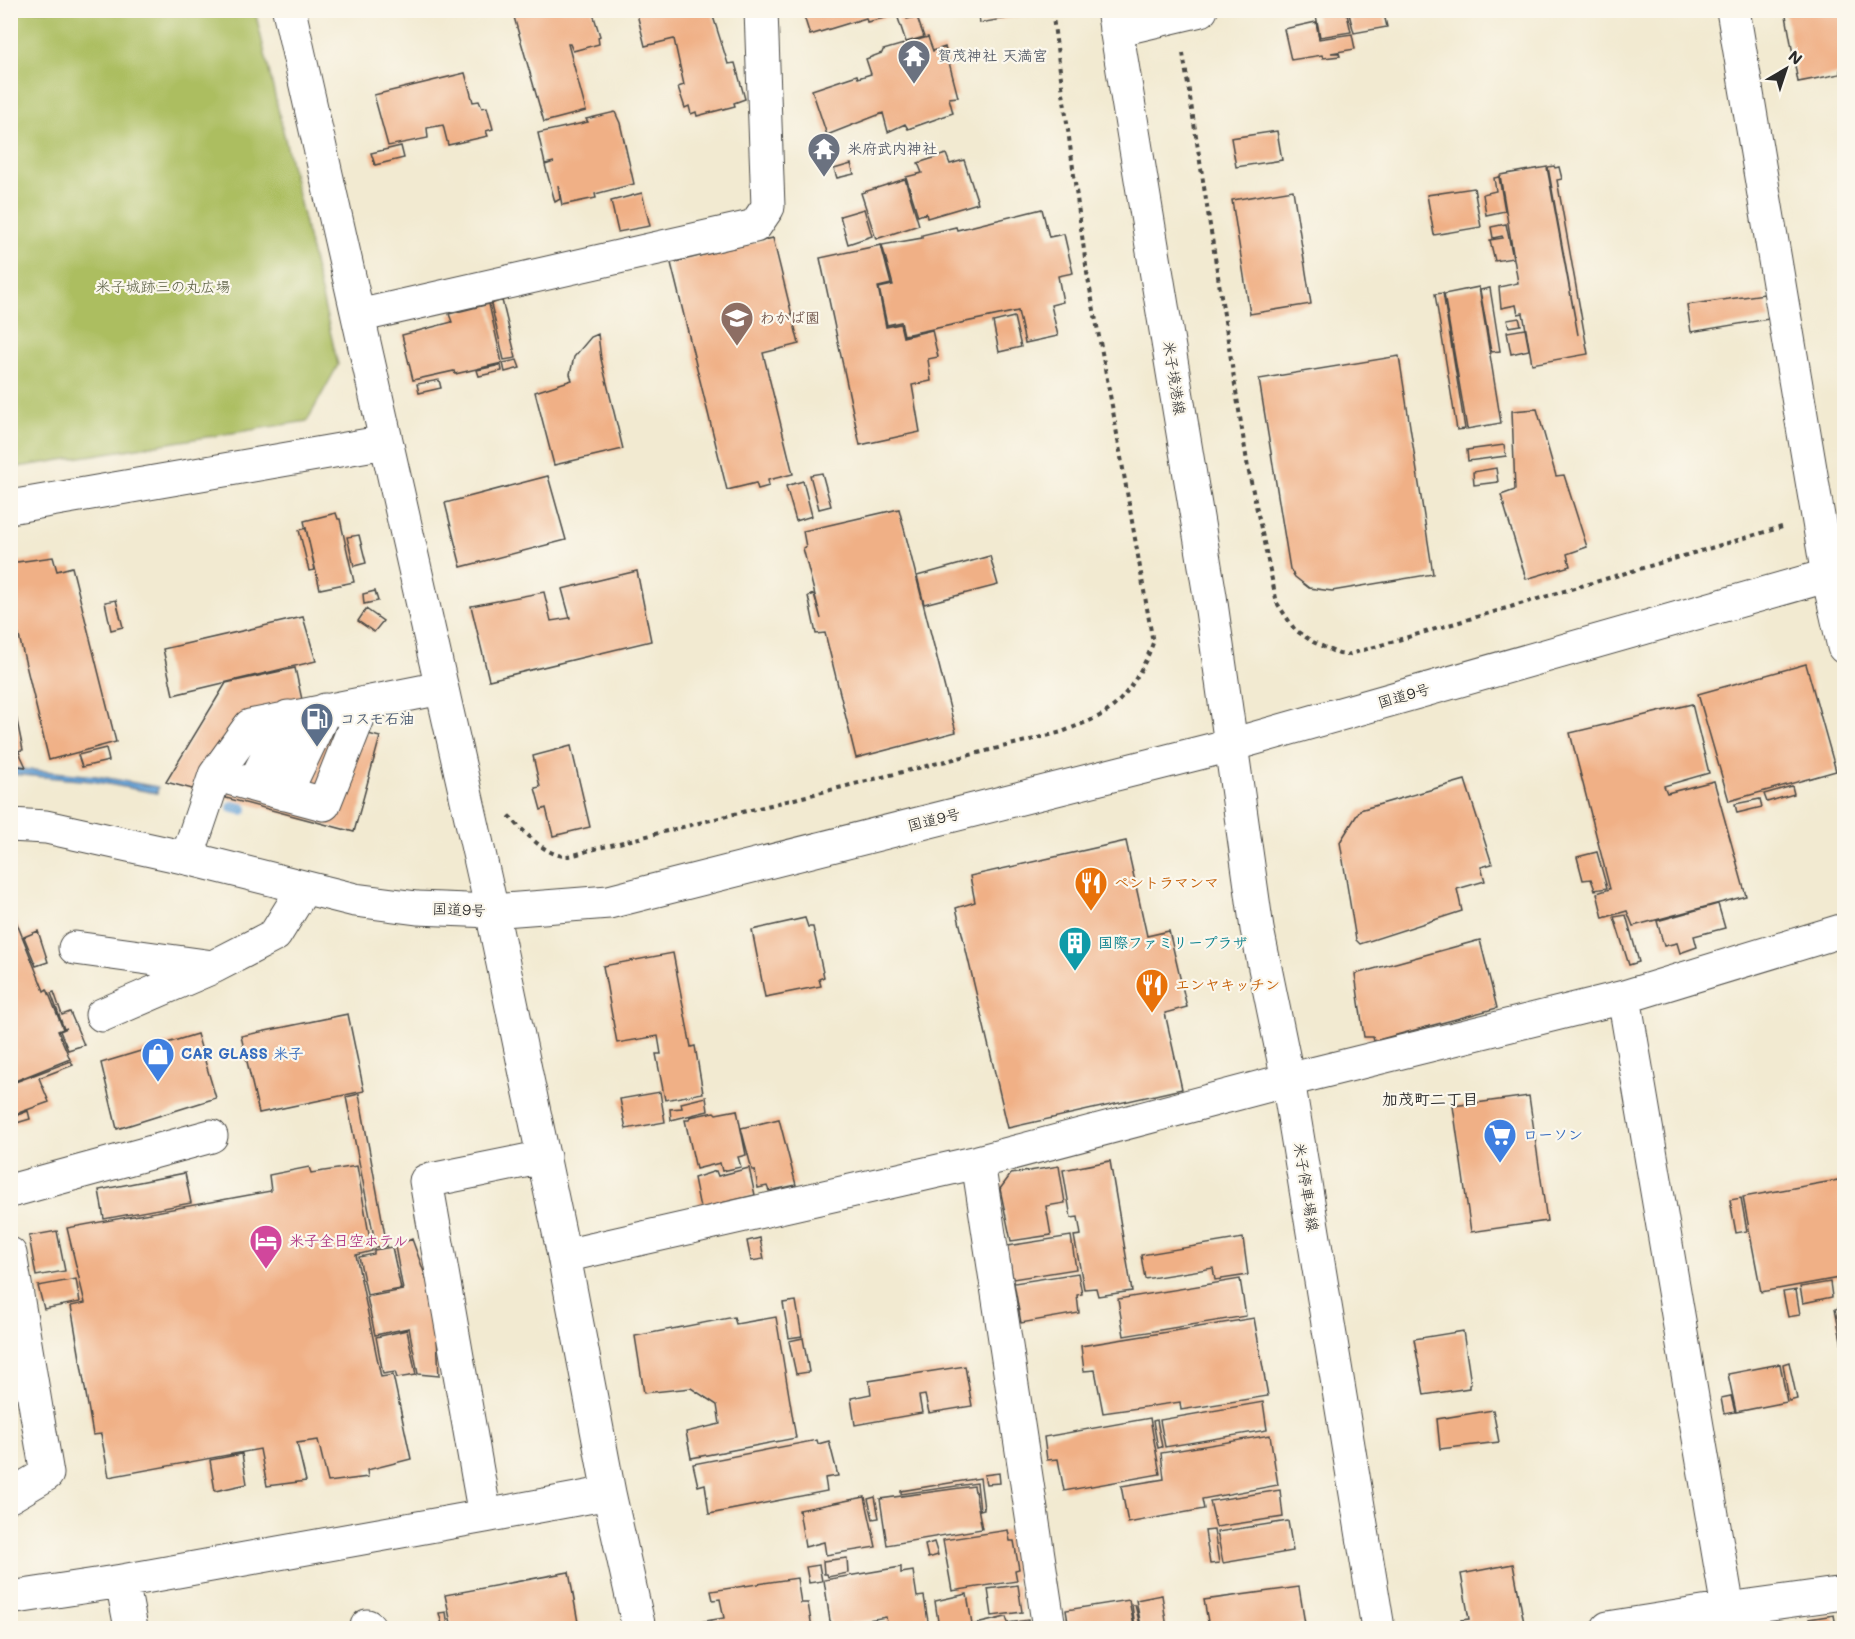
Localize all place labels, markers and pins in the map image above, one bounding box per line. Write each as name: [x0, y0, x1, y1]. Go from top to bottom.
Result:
temple icon: 賀茂神社 天満宮: [896, 38, 932, 85]
place label: 賀茂神社 天満宮: [937, 45, 1047, 65]
temple icon: 米府武内神社: [806, 131, 842, 178]
place label: 米府武内神社: [847, 138, 937, 158]
school or university icon: わかば園: [719, 300, 755, 347]
place label: わかば園: [760, 307, 820, 327]
fuel station icon: コスモ石油: [299, 701, 335, 748]
place label: コスモ石油: [340, 708, 414, 728]
restaurant icon: ペントラマンマ: [1073, 865, 1109, 912]
place label: ペントラマンマ: [1114, 872, 1219, 892]
building icon: 国際ファミリープラザ: [1057, 925, 1093, 972]
place label: 国際ファミリープラザ: [1098, 932, 1247, 952]
restaurant icon: エンヤキッチン: [1134, 967, 1170, 1014]
place label: エンヤキッチン: [1175, 974, 1280, 994]
shop icon: CAR GLASS 米子: [140, 1036, 176, 1083]
place label: CAR GLASS 米子: [181, 1043, 303, 1063]
supermarket icon: ローソン: [1482, 1117, 1518, 1164]
place label: ローソン: [1523, 1124, 1583, 1144]
hotel icon: 米子全日空ホテル: [248, 1223, 284, 1270]
place label: 米子全日空ホテル: [289, 1230, 408, 1250]

